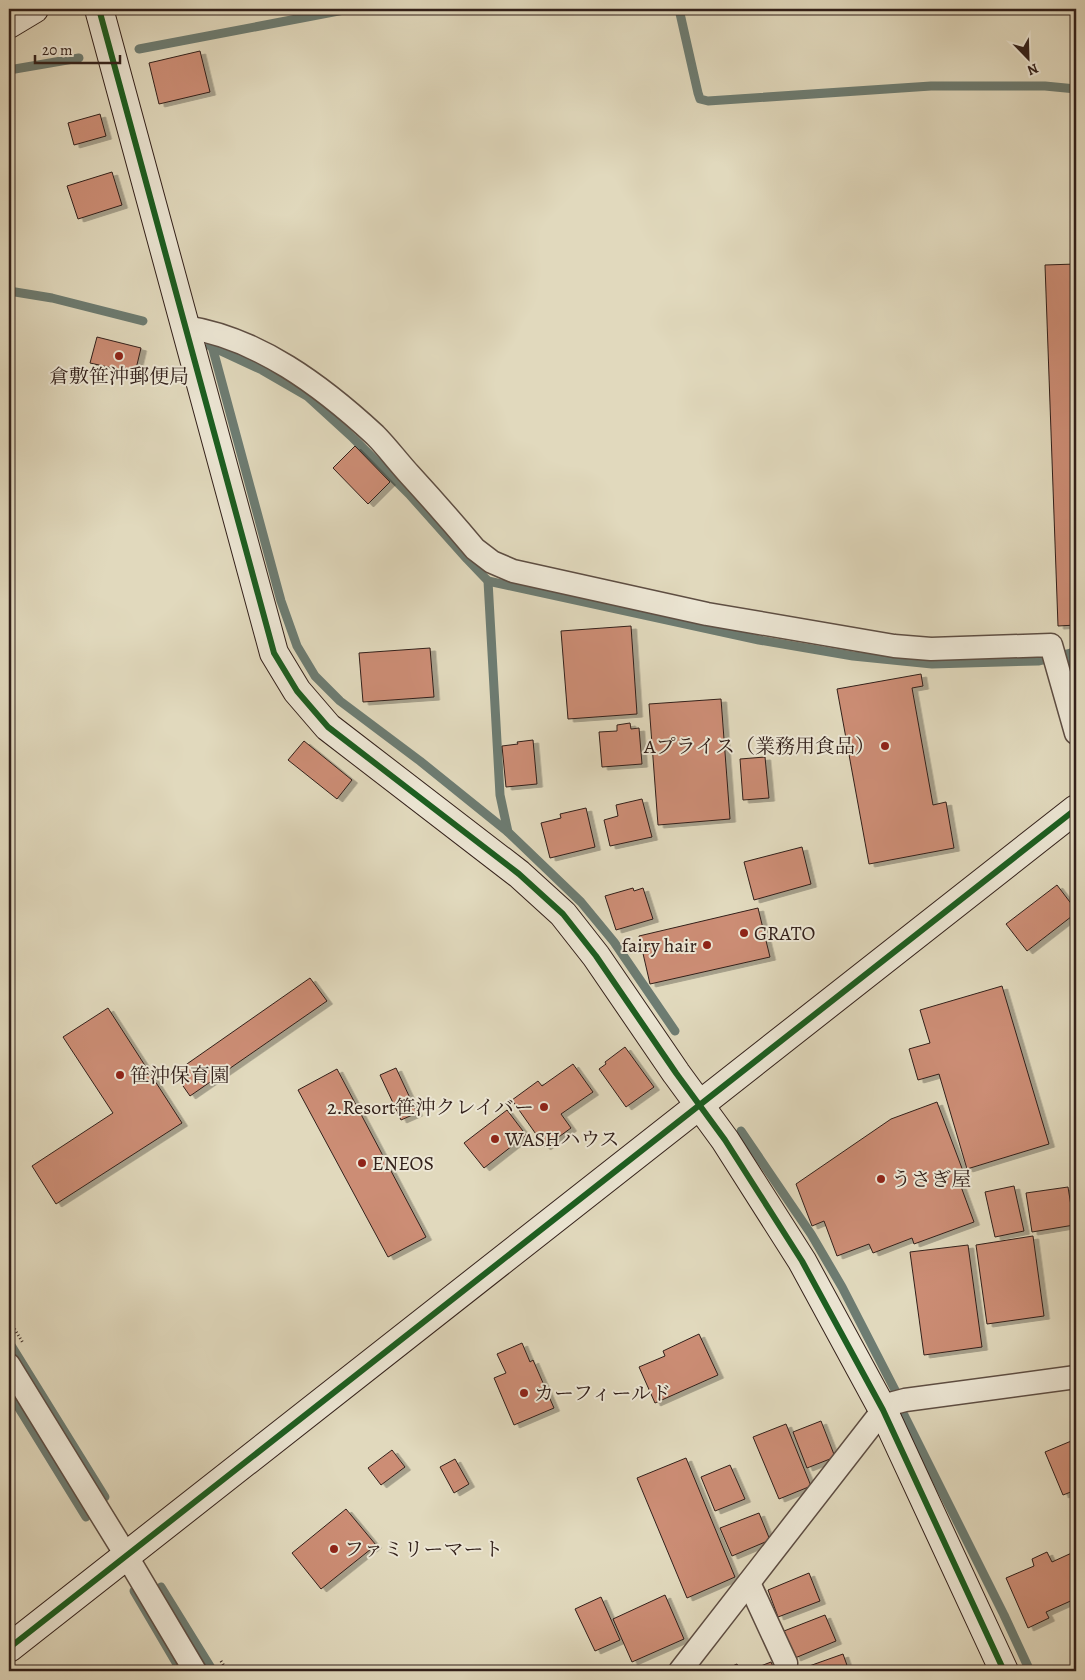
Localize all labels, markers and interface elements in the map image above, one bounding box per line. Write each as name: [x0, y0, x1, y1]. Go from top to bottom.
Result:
scale bar: [35, 32, 120, 64]
north arrow: [1002, 32, 1052, 82]
text: 20 m: [42, 40, 73, 60]
text: N: [1024, 59, 1041, 80]
marker: 倉敷笹沖郵便局: [113, 350, 125, 362]
place label: 倉敷笹沖郵便局: [49, 363, 189, 390]
place label: Aプライス（業務用食品）: [643, 733, 875, 760]
marker: Aプライス（業務用食品）: [879, 740, 891, 752]
place label: GRATO: [754, 920, 815, 947]
marker: GRATO: [738, 927, 750, 939]
place label: fairy hair: [622, 932, 697, 959]
marker: fairy hair: [701, 939, 713, 951]
place label: 笹沖保育園: [130, 1062, 230, 1089]
marker: 笹沖保育園: [114, 1069, 126, 1081]
place label: 2.Resort笹沖クレイバー: [327, 1094, 534, 1121]
marker: 2.Resort笹沖クレイバー: [538, 1101, 550, 1113]
place label: WASHハウス: [504, 1126, 620, 1153]
marker: WASHハウス: [489, 1133, 501, 1145]
place label: ENEOS: [372, 1150, 434, 1177]
marker: ENEOS: [356, 1157, 368, 1169]
place label: うさぎ屋: [891, 1166, 971, 1193]
marker: うさぎ屋: [875, 1173, 887, 1185]
place label: カーフィールド: [534, 1380, 671, 1407]
marker: カーフィールド: [518, 1387, 530, 1399]
place label: ファミリーマート: [344, 1536, 504, 1563]
marker: ファミリーマート: [328, 1543, 340, 1555]

